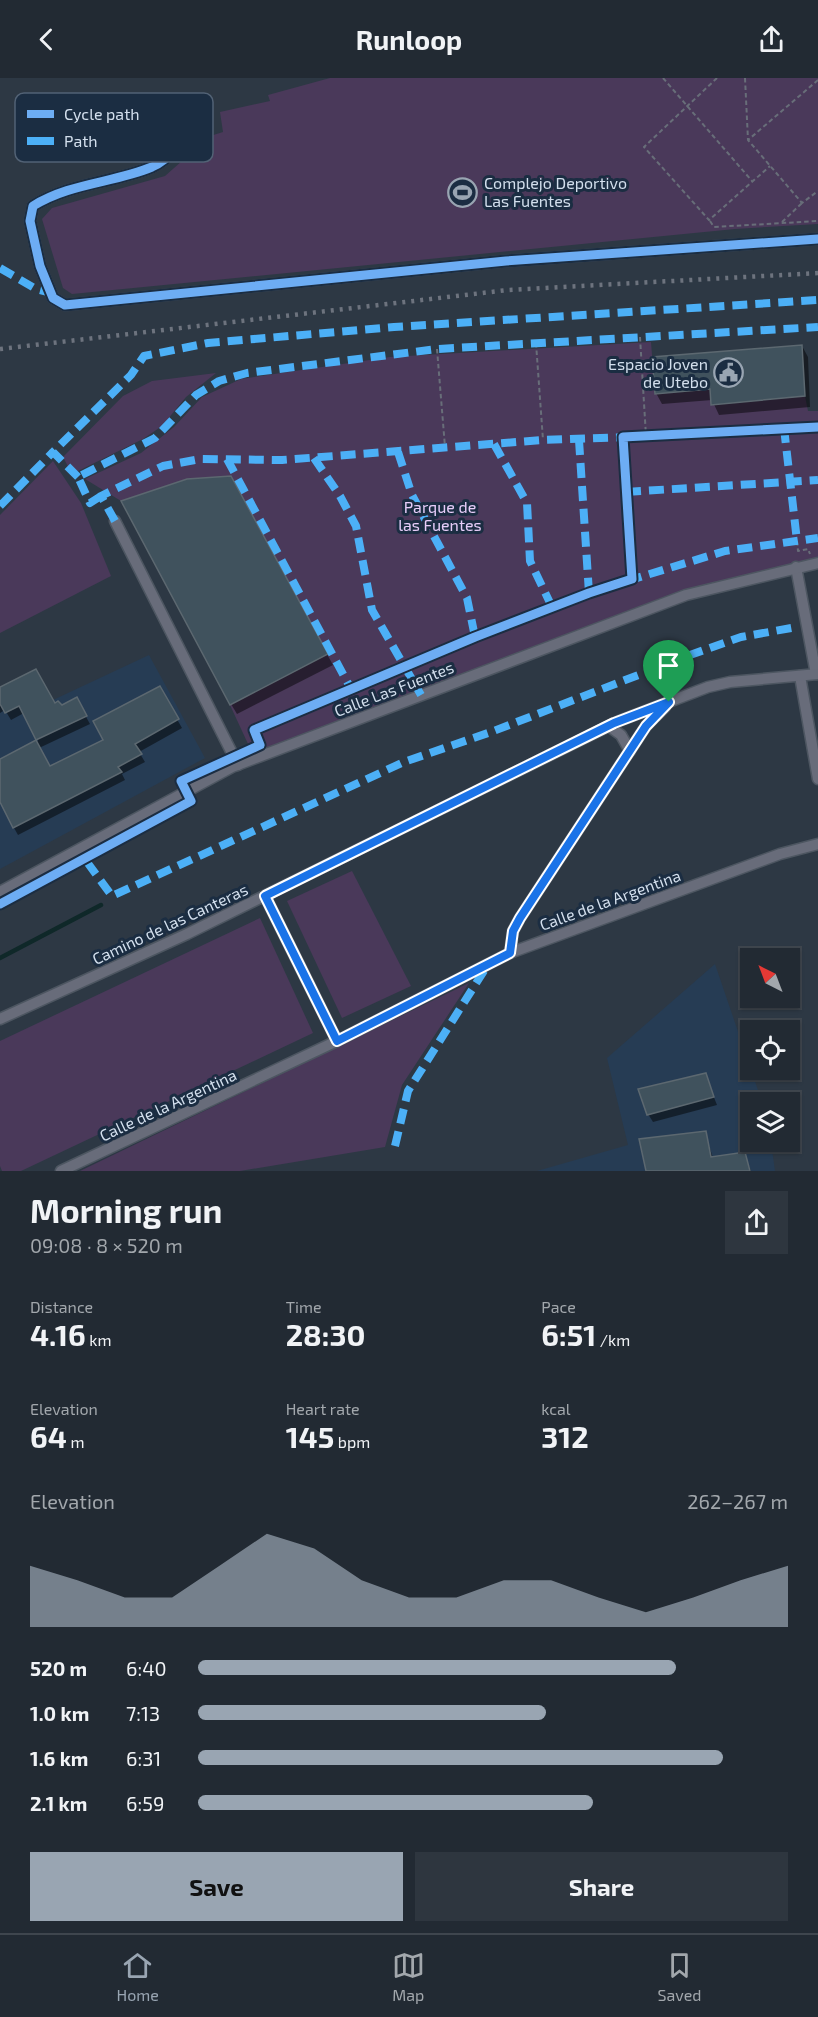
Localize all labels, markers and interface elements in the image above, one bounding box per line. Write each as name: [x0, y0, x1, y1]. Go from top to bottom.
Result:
icon: back: [30, 23, 63, 56]
text: Runloop: [356, 23, 462, 55]
icon: share: [755, 23, 788, 56]
legend: [15, 93, 213, 162]
text: Cycle path: [64, 104, 140, 123]
text: Path: [64, 131, 98, 150]
place label: Complejo Deportivo Las Fuentes: [484, 173, 627, 210]
sports icon: Complejo Deportivo Las Fuentes: [447, 176, 479, 208]
place label: Espacio Joven de Utebo: [608, 354, 708, 391]
public building icon: Espacio Joven de Utebo: [713, 357, 745, 389]
park label: Parque de las Fuentes: [398, 497, 482, 534]
pin: [643, 640, 694, 702]
icon: arrive: [652, 649, 685, 682]
street label: Calle Las Fuentes: [331, 657, 456, 720]
street label: Calle de la Argentina: [537, 865, 683, 934]
street label: Camino de las Canteras: [89, 879, 251, 968]
north arrow: [740, 948, 800, 1008]
map controls: [740, 948, 800, 1152]
button: locate: [740, 1020, 800, 1080]
street label: Calle de la Argentina: [96, 1064, 239, 1145]
button: layers: [740, 1092, 800, 1152]
text: Morning run: [30, 1190, 222, 1230]
button: share: [725, 1191, 788, 1254]
text: 09:08 · 8 × 520 m: [30, 1233, 183, 1257]
text: Distance: [30, 1297, 93, 1316]
text: Time: [286, 1297, 322, 1316]
text: Pace: [541, 1297, 576, 1316]
text: 4.16: [30, 1316, 86, 1352]
text: 28:30: [286, 1316, 365, 1352]
text: 6:51: [541, 1316, 596, 1352]
text: km: [86, 1330, 112, 1349]
text: /km: [596, 1330, 630, 1349]
text: Elevation: [30, 1399, 98, 1418]
text: Heart rate: [286, 1399, 360, 1418]
text: kcal: [541, 1399, 571, 1418]
text: 64: [30, 1418, 67, 1454]
text: 145: [286, 1418, 334, 1454]
text: 312: [541, 1418, 589, 1454]
text: m: [67, 1432, 84, 1451]
text: bpm: [334, 1432, 370, 1451]
text: Elevation: [30, 1489, 115, 1513]
text: 262–267 m: [687, 1489, 788, 1513]
text: 520 m: [30, 1656, 87, 1680]
text: 6:40: [126, 1656, 167, 1680]
text: 1.0 km: [30, 1701, 89, 1725]
text: 7:13: [126, 1701, 160, 1725]
text: 1.6 km: [30, 1746, 88, 1770]
text: 6:31: [126, 1746, 161, 1770]
text: 2.1 km: [30, 1791, 87, 1815]
text: 6:59: [126, 1791, 164, 1815]
button: Save: [30, 1852, 403, 1921]
button: Share: [415, 1852, 788, 1921]
tab: Home: [116, 1949, 159, 2004]
tab: Map: [392, 1949, 425, 2004]
tab: Saved: [658, 1949, 702, 2004]

